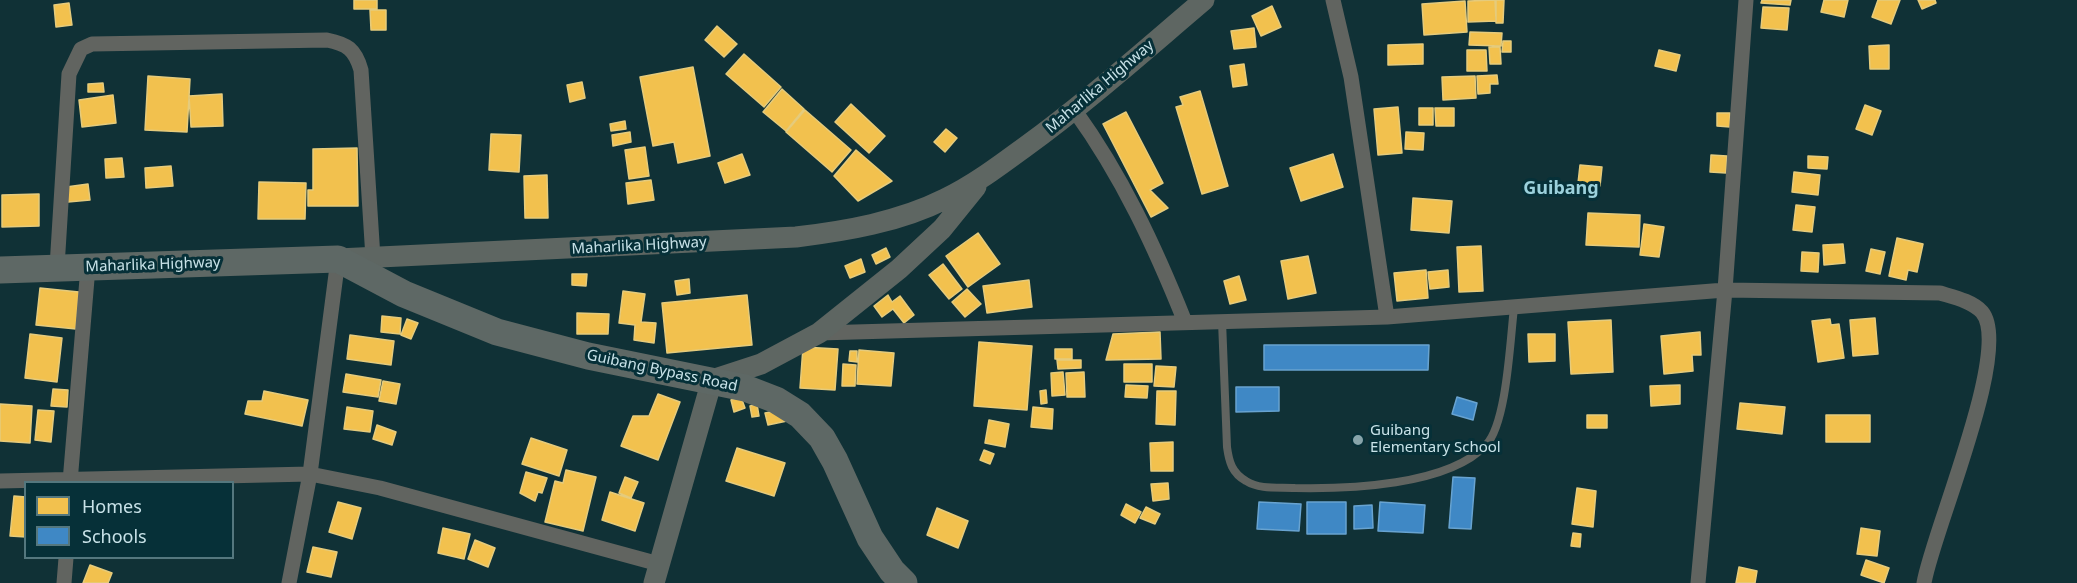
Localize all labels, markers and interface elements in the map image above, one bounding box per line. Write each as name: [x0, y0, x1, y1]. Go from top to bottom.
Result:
street label: Maharlika Highway: [1042, 37, 1158, 137]
district label: Guibang: [1523, 178, 1599, 200]
street label: Maharlika Highway: [571, 233, 707, 259]
street label: Maharlika Highway: [85, 254, 221, 276]
street label: Guibang Bypass Road: [585, 346, 739, 396]
place label: Guibang Elementary School: [1370, 422, 1501, 457]
marker: Guibang Elementary School: [1351, 433, 1365, 447]
legend: [24, 481, 234, 559]
text: Homes: [82, 494, 142, 518]
text: Schools: [82, 524, 147, 548]

